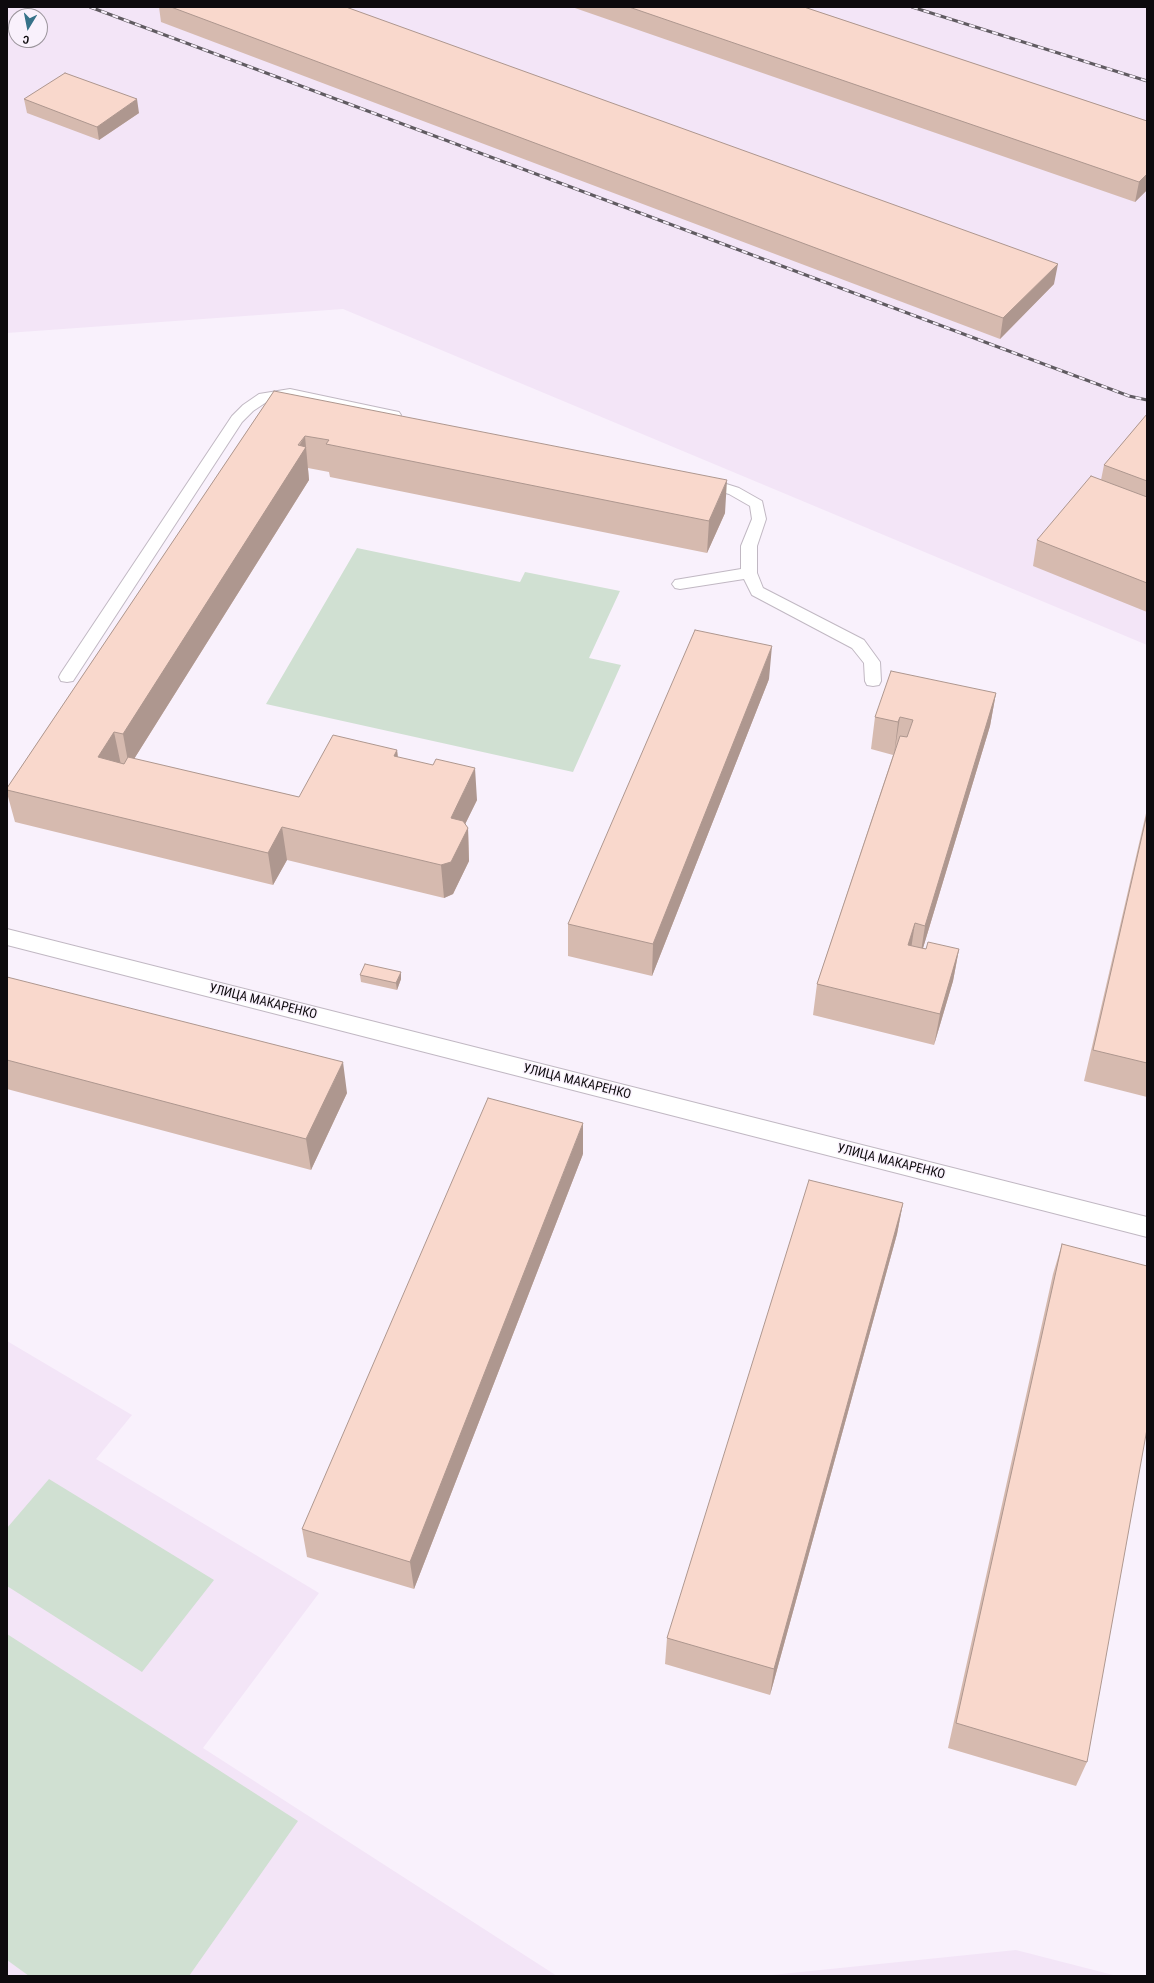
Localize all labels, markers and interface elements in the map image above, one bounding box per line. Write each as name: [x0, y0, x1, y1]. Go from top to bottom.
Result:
north arrow: [8, 8, 48, 48]
text: С: [22, 32, 30, 46]
street label: УЛИЦА МАКАРЕНКО: [207, 981, 319, 1023]
street label: УЛИЦА МАКАРЕНКО: [521, 1061, 633, 1103]
street label: УЛИЦА МАКАРЕНКО: [835, 1141, 947, 1183]

